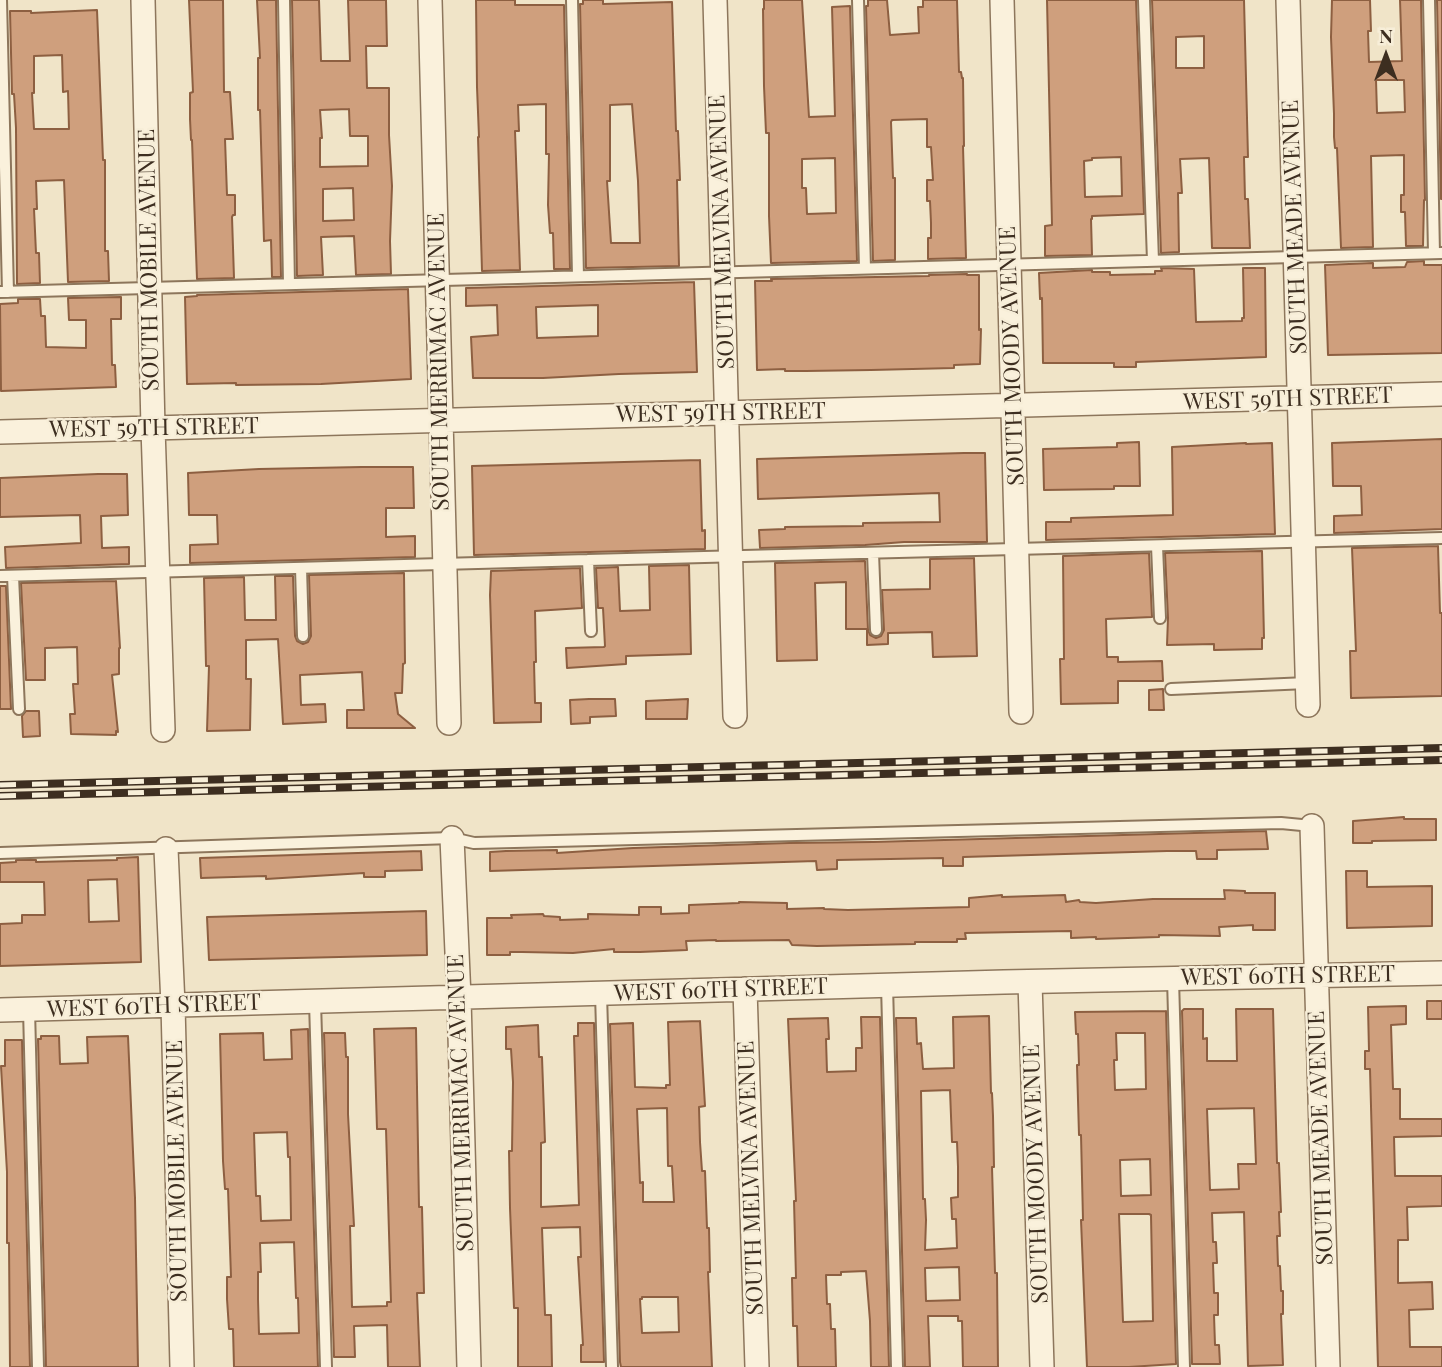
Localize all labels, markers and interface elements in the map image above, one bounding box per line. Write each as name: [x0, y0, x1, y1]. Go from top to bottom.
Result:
north arrow: [1351, 21, 1421, 91]
text: N: [1379, 22, 1393, 48]
street label: SOUTH MELVINA AVENUE: [703, 94, 741, 370]
street label: SOUTH MEADE AVENUE: [1277, 99, 1313, 355]
street label: SOUTH MOBILE AVENUE: [133, 129, 165, 391]
street label: SOUTH MERRIMAC AVENUE: [423, 213, 455, 511]
street label: SOUTH MOODY AVENUE: [994, 226, 1030, 486]
street label: WEST 59TH STREET: [1183, 382, 1393, 416]
street label: WEST 59TH STREET: [616, 397, 826, 429]
street label: WEST 59TH STREET: [49, 412, 259, 444]
street label: SOUTH MERRIMAC AVENUE: [442, 954, 480, 1252]
street label: WEST 60TH STREET: [1181, 960, 1395, 992]
street label: WEST 60TH STREET: [613, 972, 829, 1008]
street label: WEST 60TH STREET: [46, 988, 262, 1024]
street label: SOUTH MEADE AVENUE: [1303, 1010, 1339, 1266]
street label: SOUTH MOBILE AVENUE: [161, 1040, 193, 1302]
street label: SOUTH MELVINA AVENUE: [732, 1040, 770, 1316]
street label: SOUTH MOODY AVENUE: [1018, 1044, 1054, 1304]

